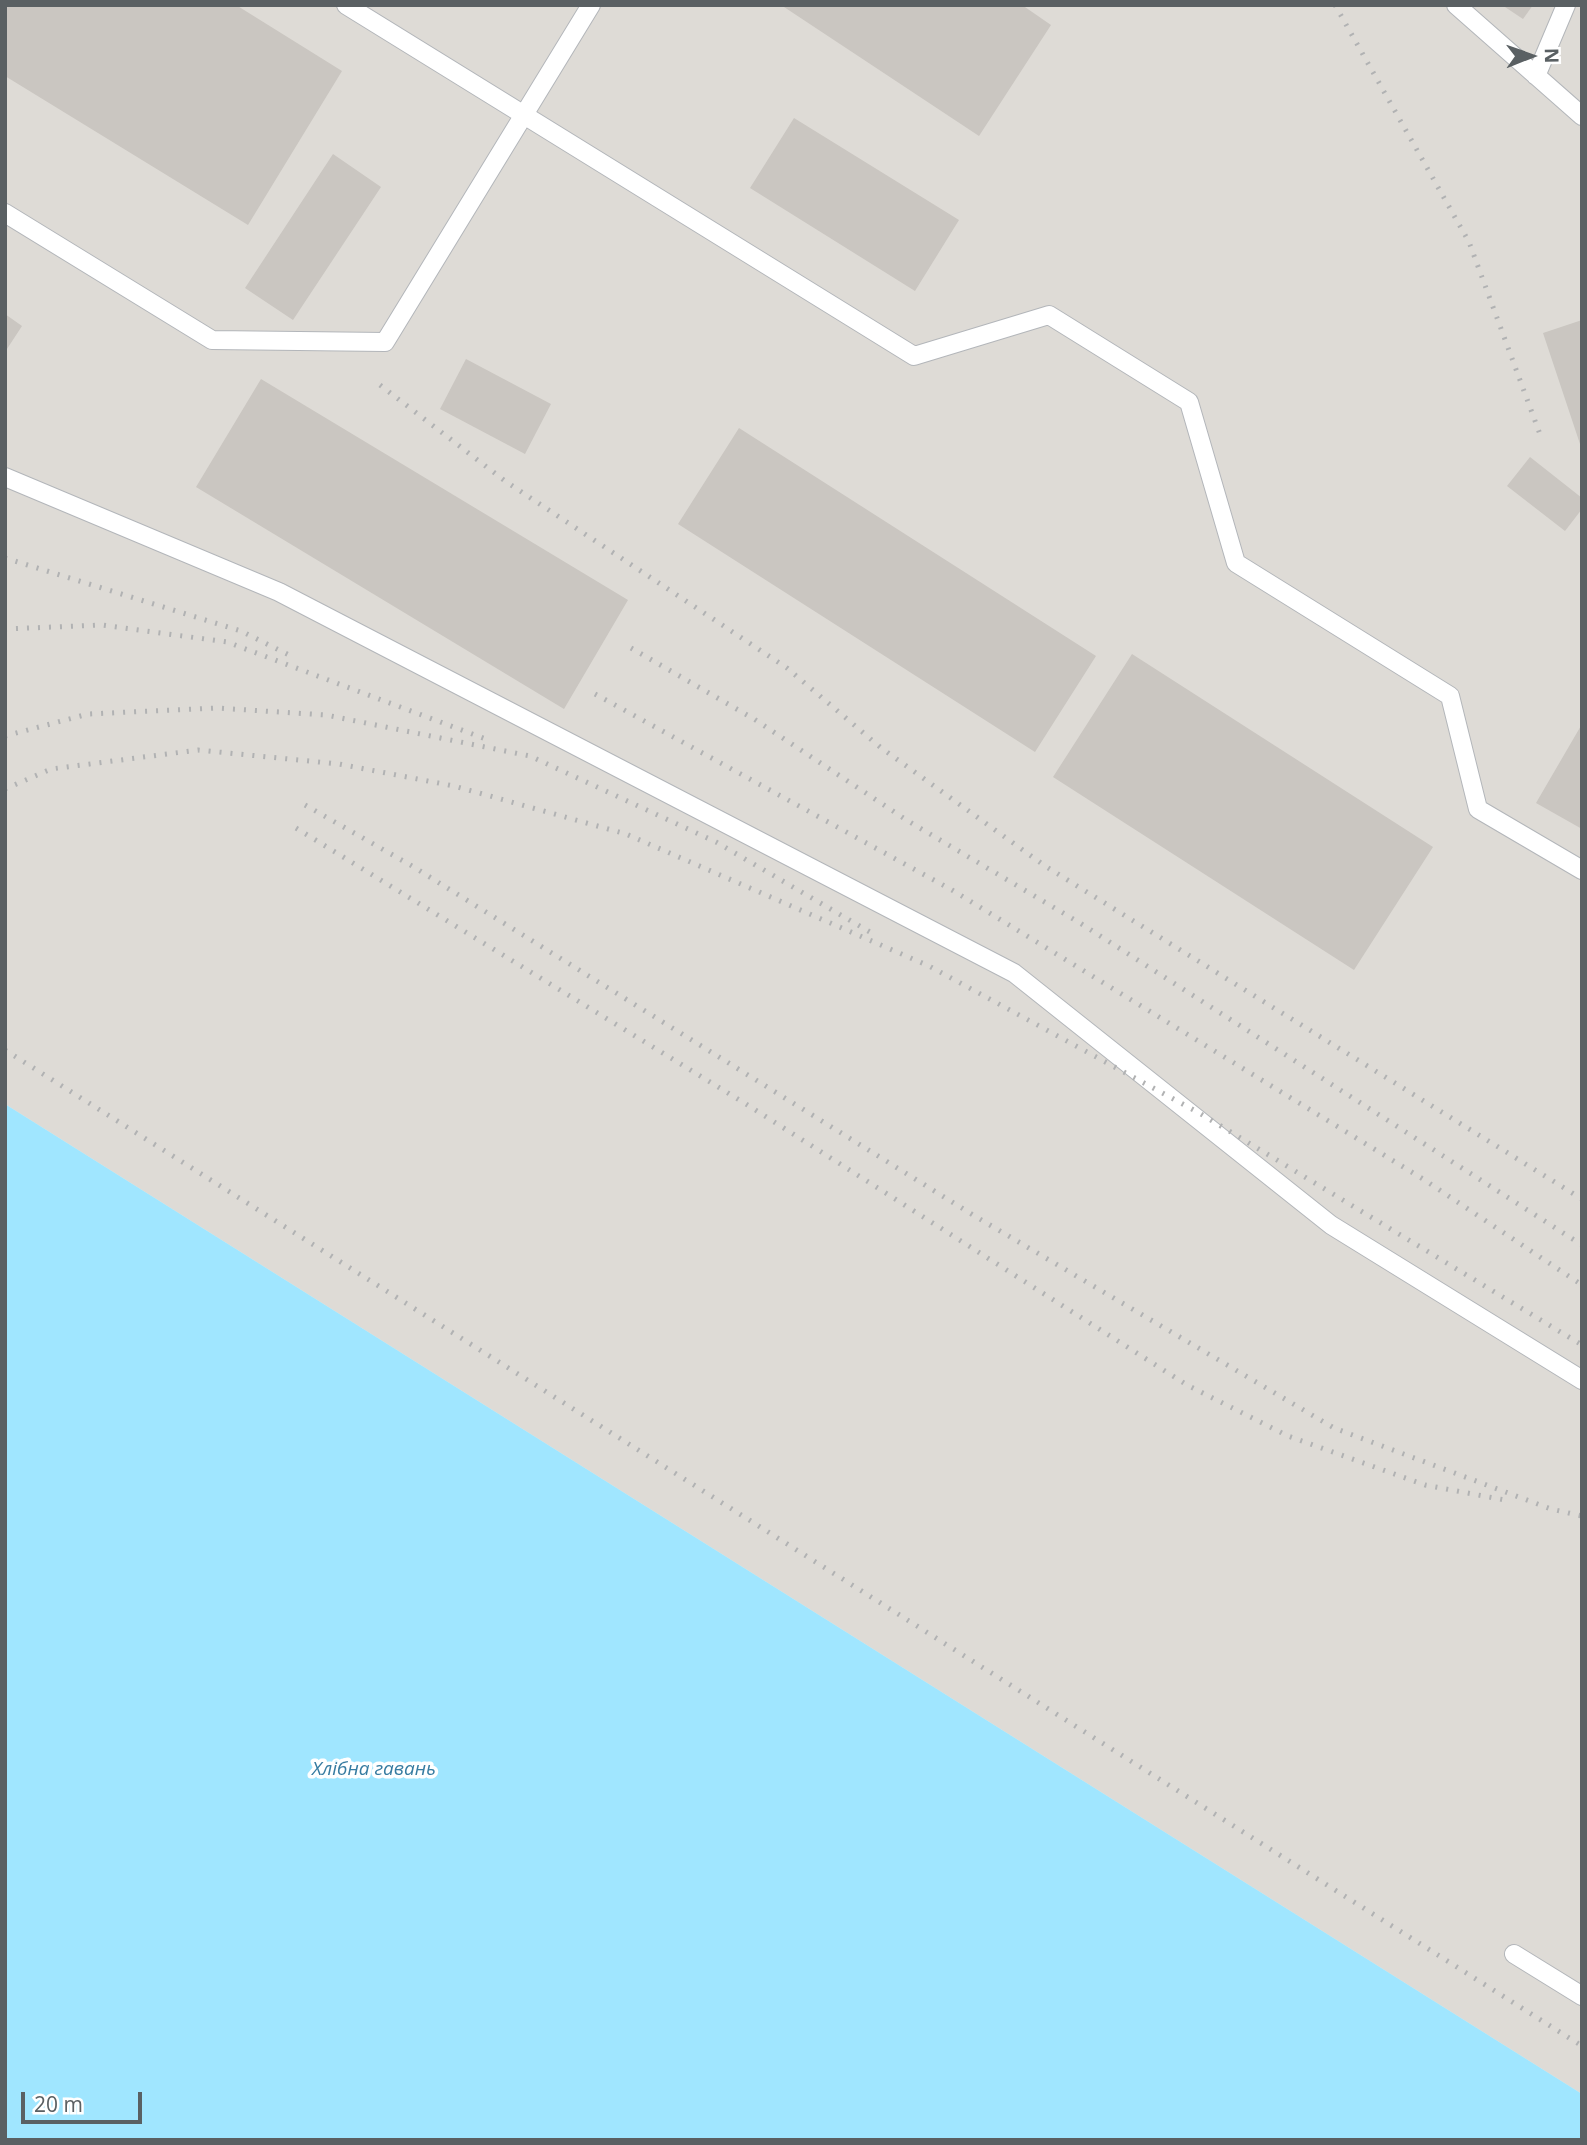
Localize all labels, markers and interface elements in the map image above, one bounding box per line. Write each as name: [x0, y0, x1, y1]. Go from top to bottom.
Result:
north arrow: [1496, 21, 1566, 91]
text: N: [1539, 48, 1565, 64]
water label: Хлібна гавань: [312, 1759, 436, 1781]
scale bar: [24, 2078, 145, 2122]
text: 20 m: [34, 2090, 83, 2118]

